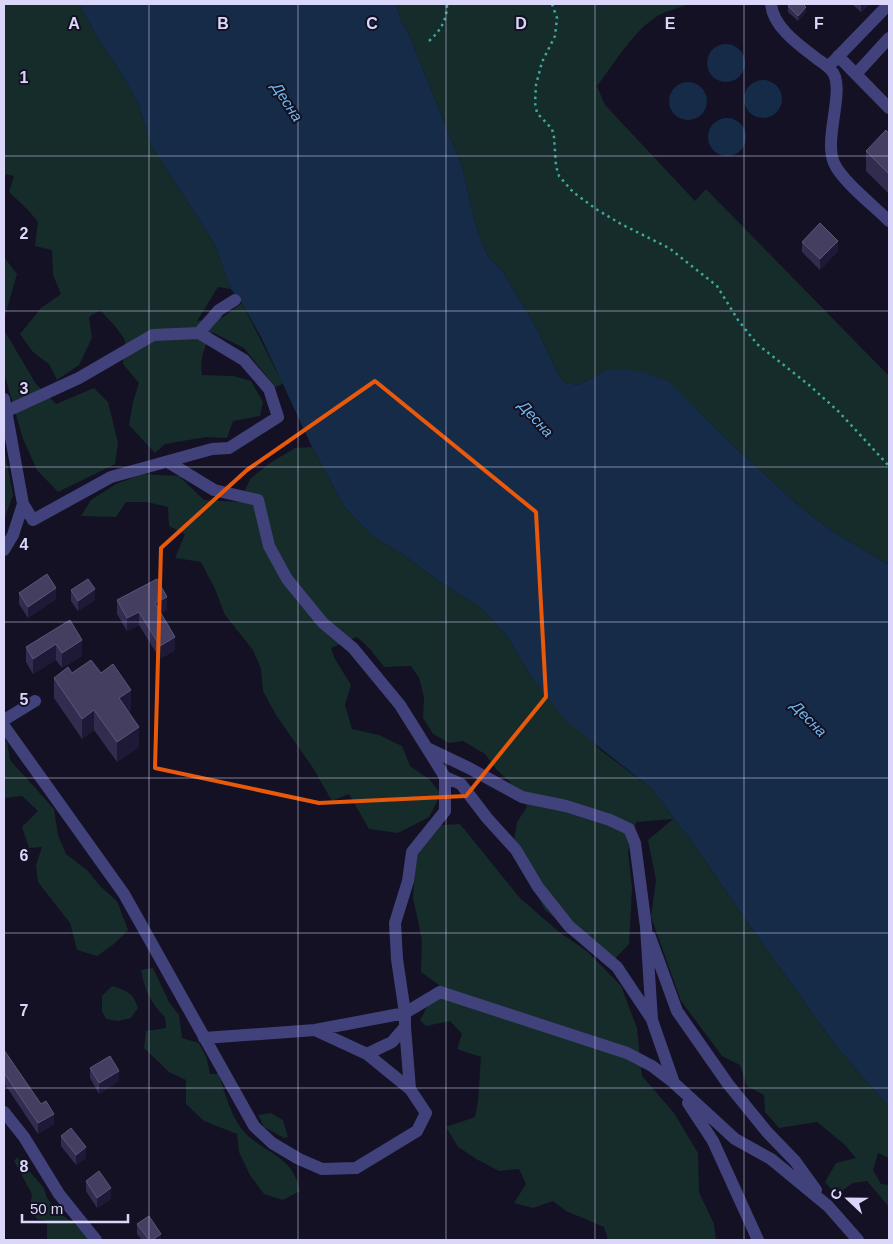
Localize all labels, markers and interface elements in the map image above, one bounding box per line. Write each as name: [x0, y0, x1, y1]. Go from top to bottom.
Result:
text: A: [68, 15, 80, 32]
text: B: [217, 15, 229, 32]
text: C: [366, 15, 378, 32]
text: D: [515, 15, 527, 32]
text: E: [665, 15, 676, 32]
text: F: [814, 15, 824, 32]
text: 1: [20, 69, 29, 86]
water label: Десна: [268, 77, 306, 124]
text: 2: [20, 225, 29, 242]
text: 3: [20, 380, 29, 397]
water label: Десна: [514, 396, 557, 440]
text: 4: [20, 536, 29, 553]
text: 5: [20, 691, 29, 708]
water label: Десна: [787, 696, 830, 740]
text: 6: [20, 847, 29, 864]
text: 7: [20, 1002, 29, 1019]
text: 8: [20, 1158, 29, 1175]
north arrow: [823, 1174, 873, 1224]
text: С: [827, 1186, 845, 1202]
scale bar: [22, 1192, 129, 1224]
text: 50 m: [30, 1200, 63, 1217]

